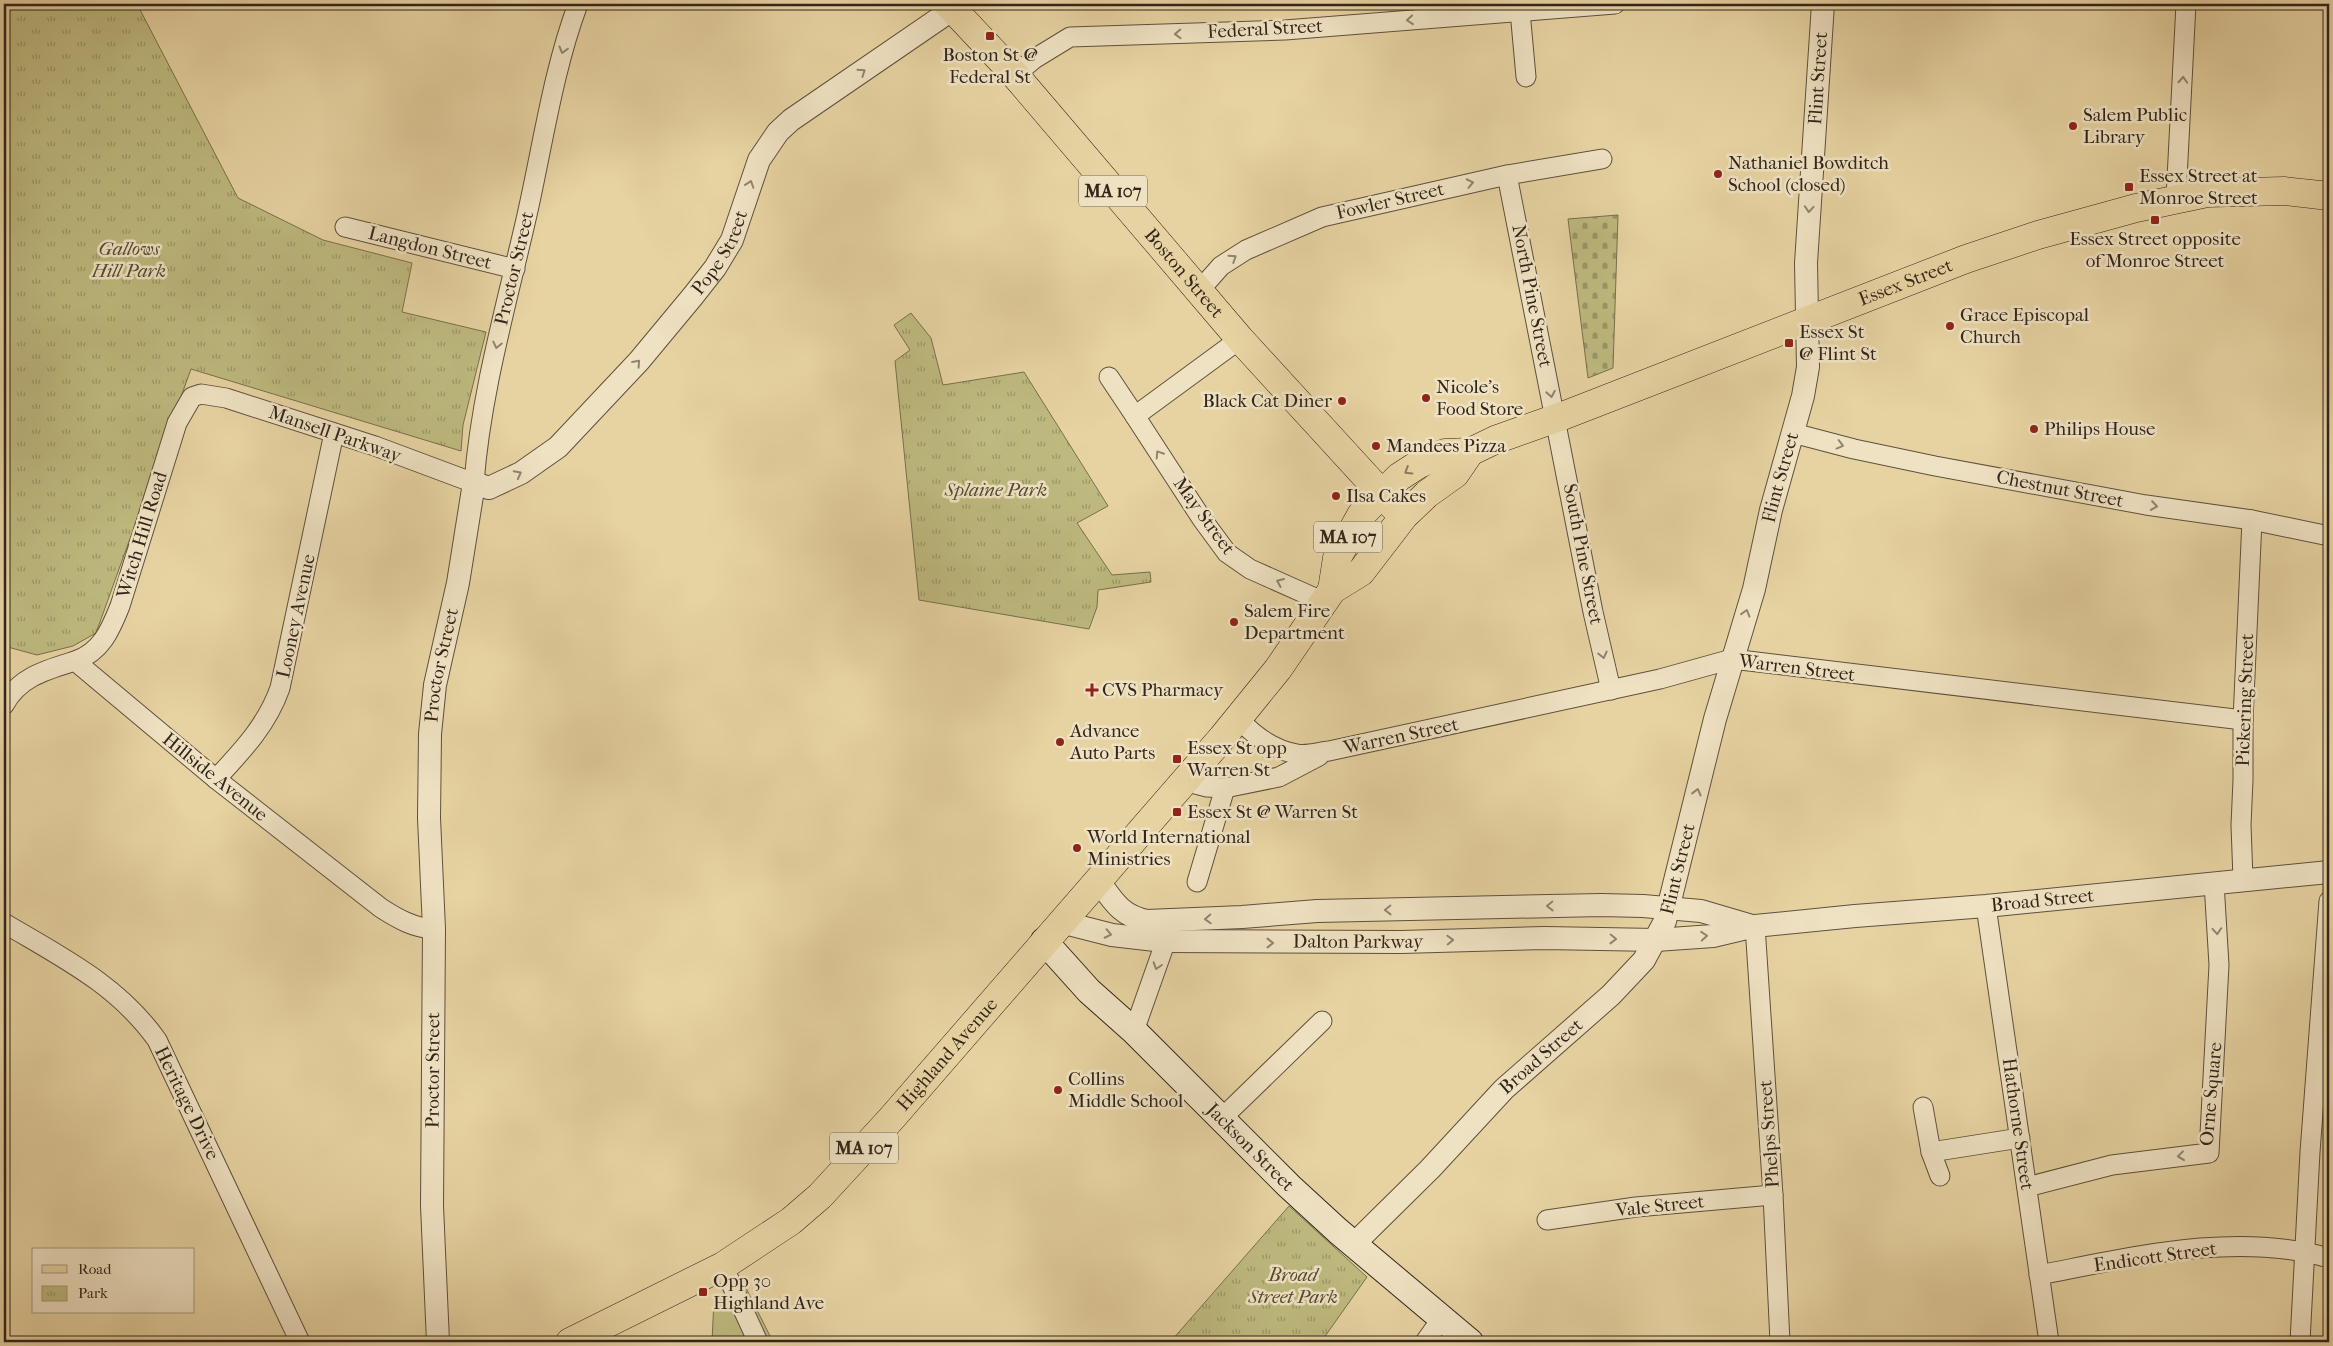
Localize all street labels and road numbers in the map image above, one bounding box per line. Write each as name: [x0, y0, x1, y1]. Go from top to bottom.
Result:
street label: Federal Street: [1207, 15, 1324, 43]
street label: Flint Street: [1804, 31, 1832, 126]
road number: MA 107: [1079, 176, 1147, 207]
street label: Fowler Street: [1334, 178, 1446, 224]
street label: Pope Street: [687, 207, 752, 299]
street label: Proctor Street: [490, 209, 538, 327]
street label: Langdon Street: [366, 222, 494, 274]
street label: North Pine Street: [1507, 223, 1557, 369]
street label: Boston Street: [1140, 224, 1228, 323]
street label: Essex Street: [1855, 254, 1956, 311]
street label: Mansell Parkway: [266, 401, 405, 467]
street label: Flint Street: [1758, 429, 1803, 525]
street label: Chestnut Street: [1995, 466, 2126, 512]
street label: Witch Hill Road: [112, 468, 172, 602]
street label: May Street: [1169, 473, 1240, 559]
street label: South Pine Street: [1559, 482, 1607, 627]
road number: MA 107: [1314, 522, 1382, 552]
street label: Looney Avenue: [272, 552, 320, 680]
street label: Proctor Street: [420, 606, 463, 724]
street label: Pickering Street: [2232, 633, 2258, 767]
street label: Warren Street: [1737, 650, 1857, 686]
street label: Warren Street: [1341, 713, 1461, 759]
street label: Hillside Avenue: [158, 728, 272, 826]
street label: Flint Street: [1656, 821, 1700, 917]
street label: Broad Street: [1990, 884, 2095, 916]
street label: Dalton Parkway: [1293, 930, 1424, 953]
street label: Highland Avenue: [892, 993, 1002, 1115]
street label: Proctor Street: [422, 1012, 444, 1128]
street label: Broad Street: [1495, 1014, 1587, 1099]
street label: Orne Square: [2196, 1041, 2226, 1147]
street label: Heritage Drive: [150, 1043, 224, 1163]
street label: Hathorne Street: [1998, 1056, 2038, 1192]
street label: Phelps Street: [1754, 1079, 1784, 1189]
street label: Jackson Street: [1200, 1097, 1299, 1196]
road number: MA 107: [830, 1132, 898, 1164]
street label: Vale Street: [1614, 1190, 1705, 1222]
street label: Endicott Street: [2092, 1237, 2218, 1277]

